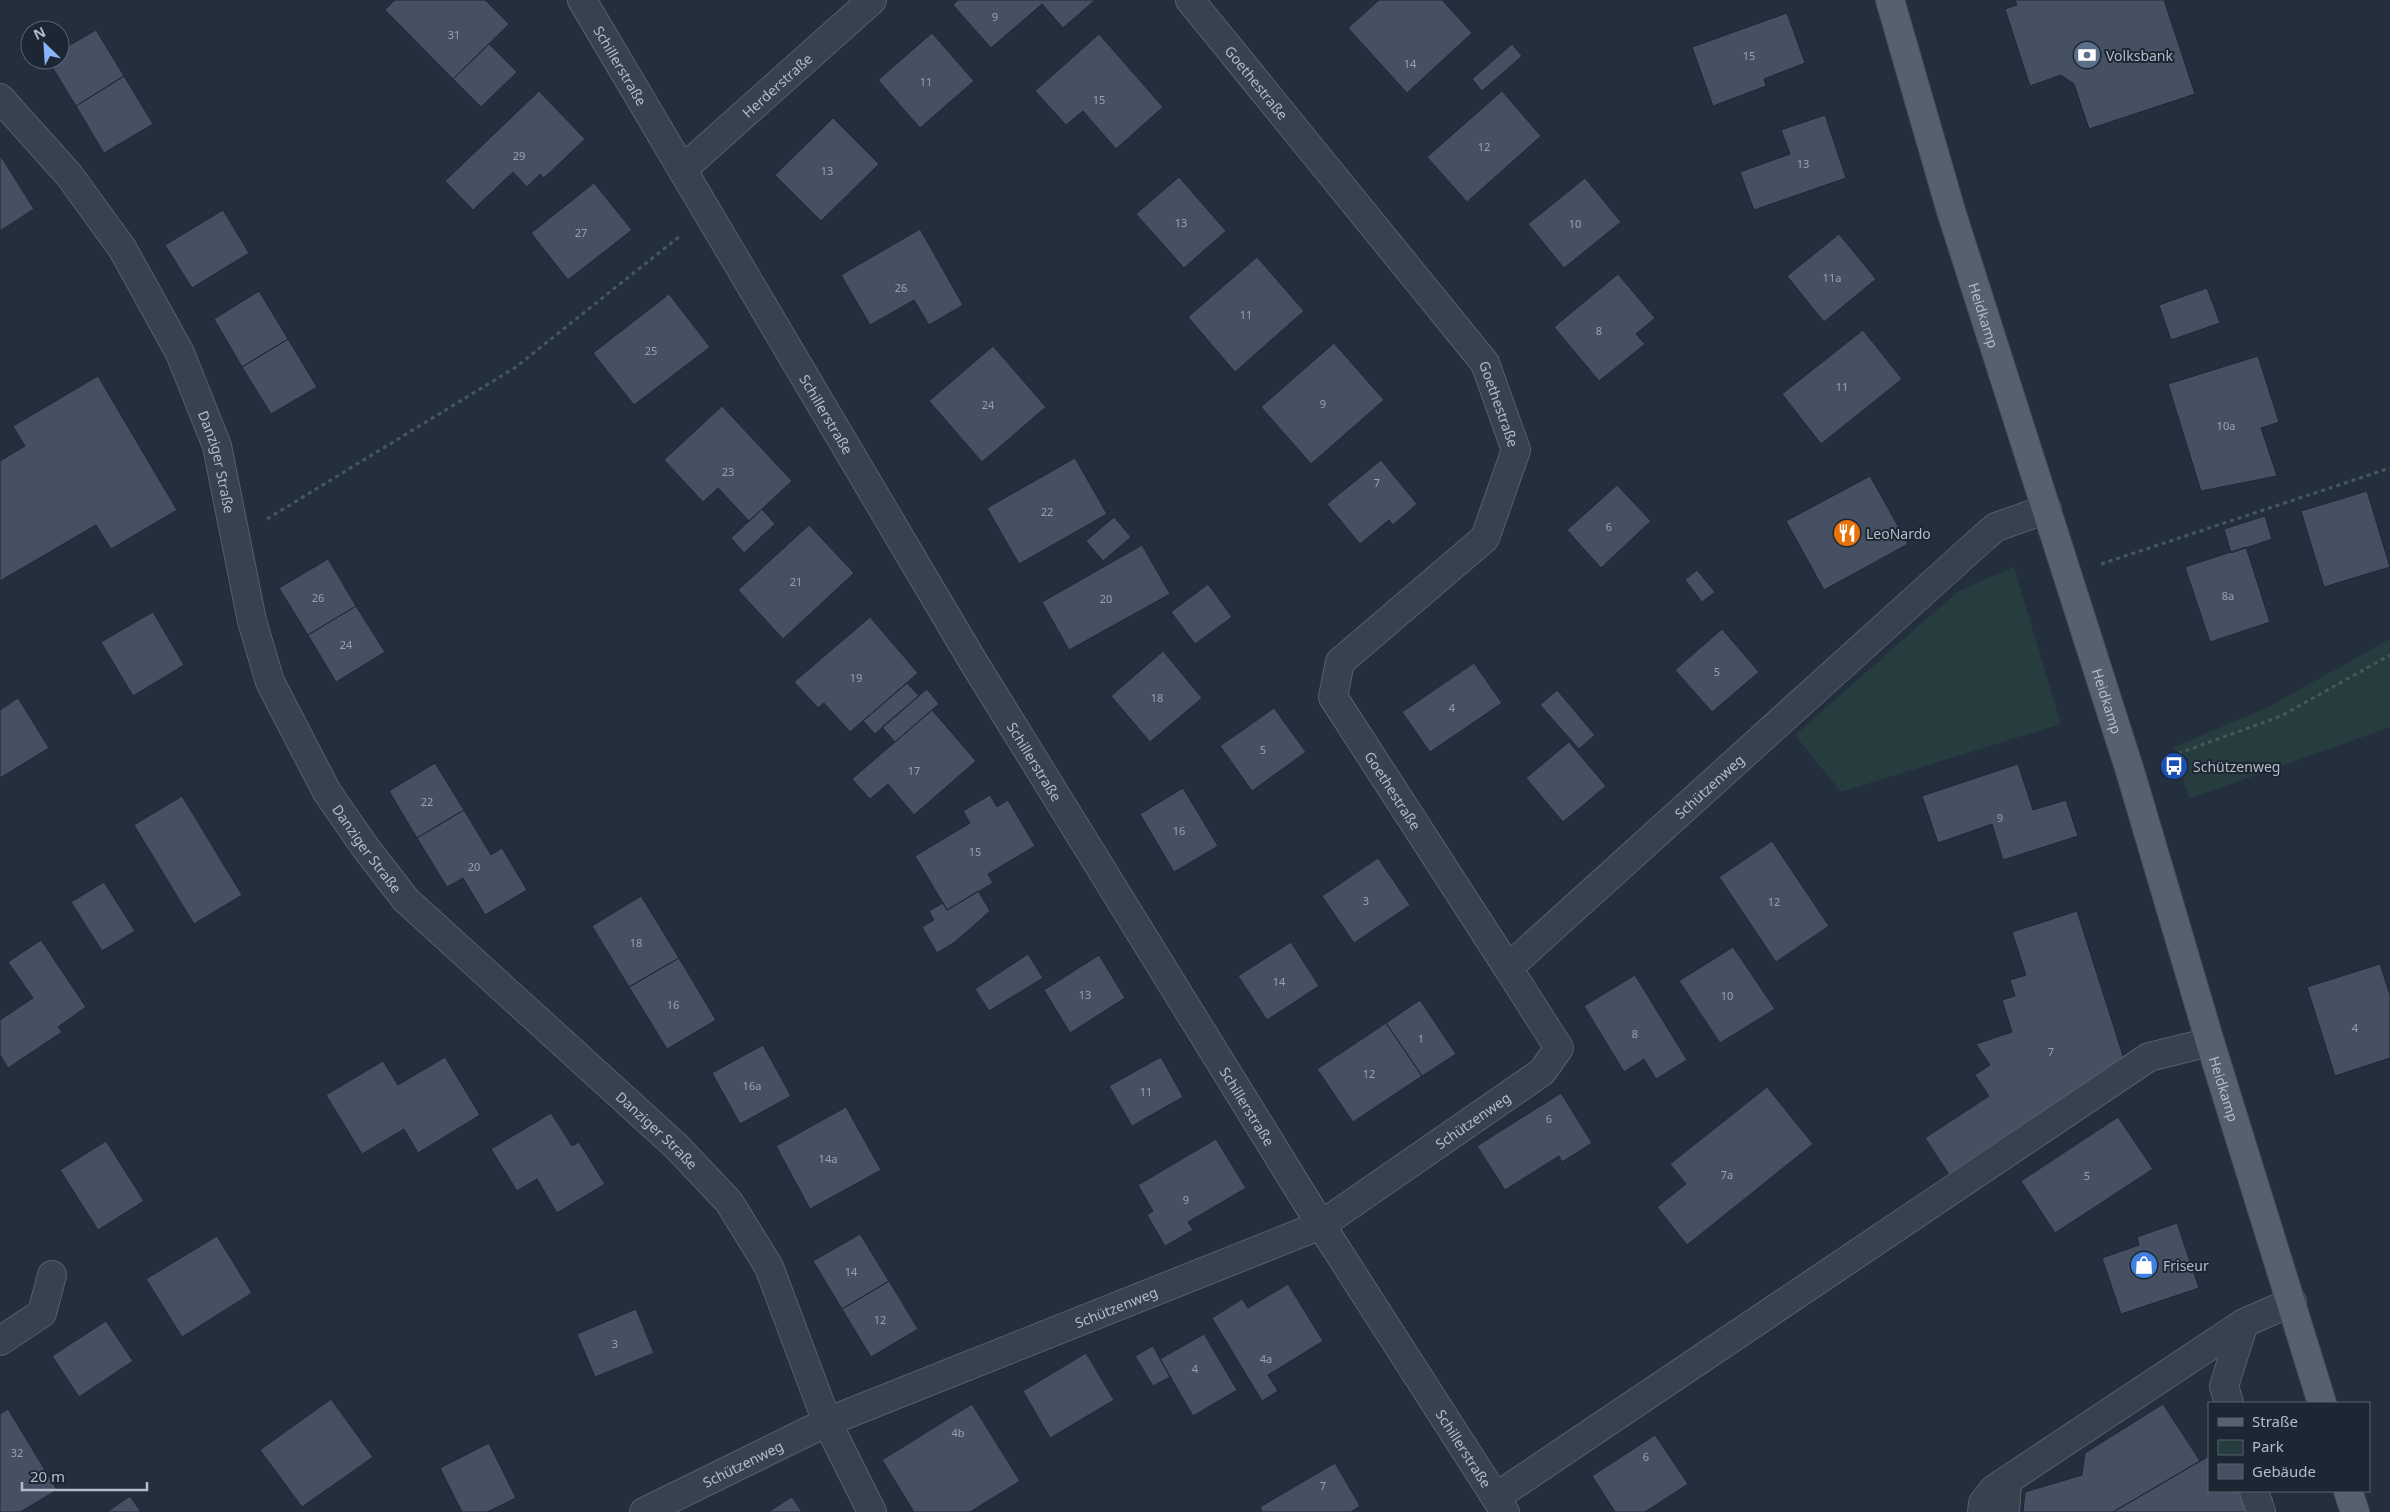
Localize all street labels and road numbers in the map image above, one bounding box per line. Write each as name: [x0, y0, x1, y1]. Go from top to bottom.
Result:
street label: Schillerstraße: [590, 22, 652, 109]
street label: Goethestraße: [1221, 41, 1293, 123]
street label: Herderstraße: [738, 49, 816, 121]
street label: Heidkamp: [1965, 280, 2004, 350]
street label: Goethestraße: [1475, 358, 1524, 449]
street label: Schillerstraße: [796, 371, 858, 458]
street label: Danziger Straße: [194, 408, 240, 515]
street label: Heidkamp: [2088, 666, 2127, 736]
street label: Schillerstraße: [1003, 718, 1067, 805]
street label: Goethestraße: [1361, 747, 1426, 833]
street label: Schützenweg: [1670, 750, 1748, 822]
street label: Danziger Straße: [329, 800, 407, 897]
street label: Heidkamp: [2205, 1054, 2244, 1124]
street label: Schillerstraße: [1216, 1063, 1279, 1149]
street label: Danziger Straße: [612, 1087, 702, 1173]
street label: Schützenweg: [1431, 1087, 1514, 1153]
street label: Schützenweg: [1072, 1282, 1160, 1332]
street label: Schillerstraße: [1432, 1406, 1496, 1491]
street label: Schützenweg: [699, 1436, 786, 1491]

